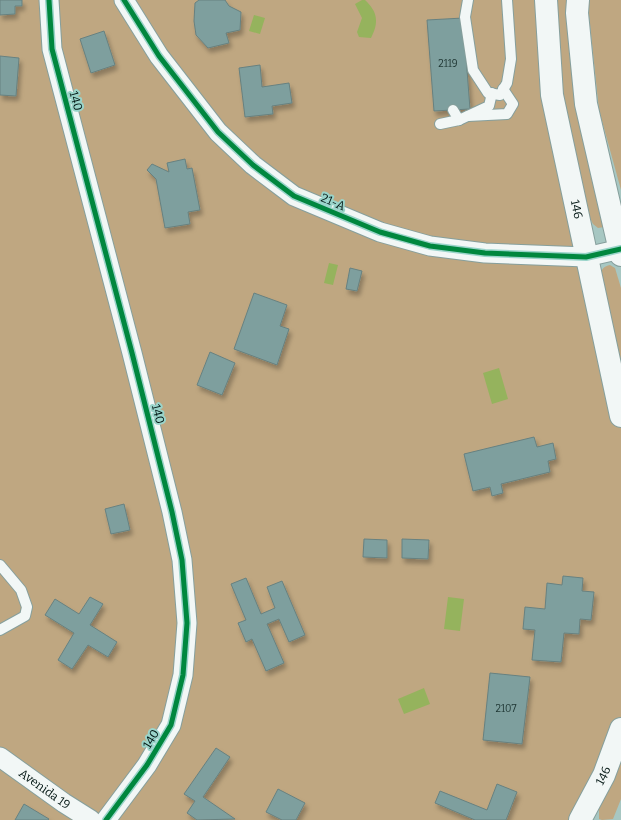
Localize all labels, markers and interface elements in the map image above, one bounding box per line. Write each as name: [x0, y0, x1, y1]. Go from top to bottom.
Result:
house number: 2119: [438, 58, 458, 70]
street label: 140: [67, 90, 85, 112]
street label: 21-A: [319, 191, 348, 214]
street label: 146: [568, 198, 585, 220]
street label: 140: [149, 403, 167, 425]
house number: 2107: [496, 703, 516, 715]
street label: 140: [140, 727, 162, 751]
street label: 146: [593, 765, 614, 788]
street label: Avenida 19: [16, 766, 73, 812]

